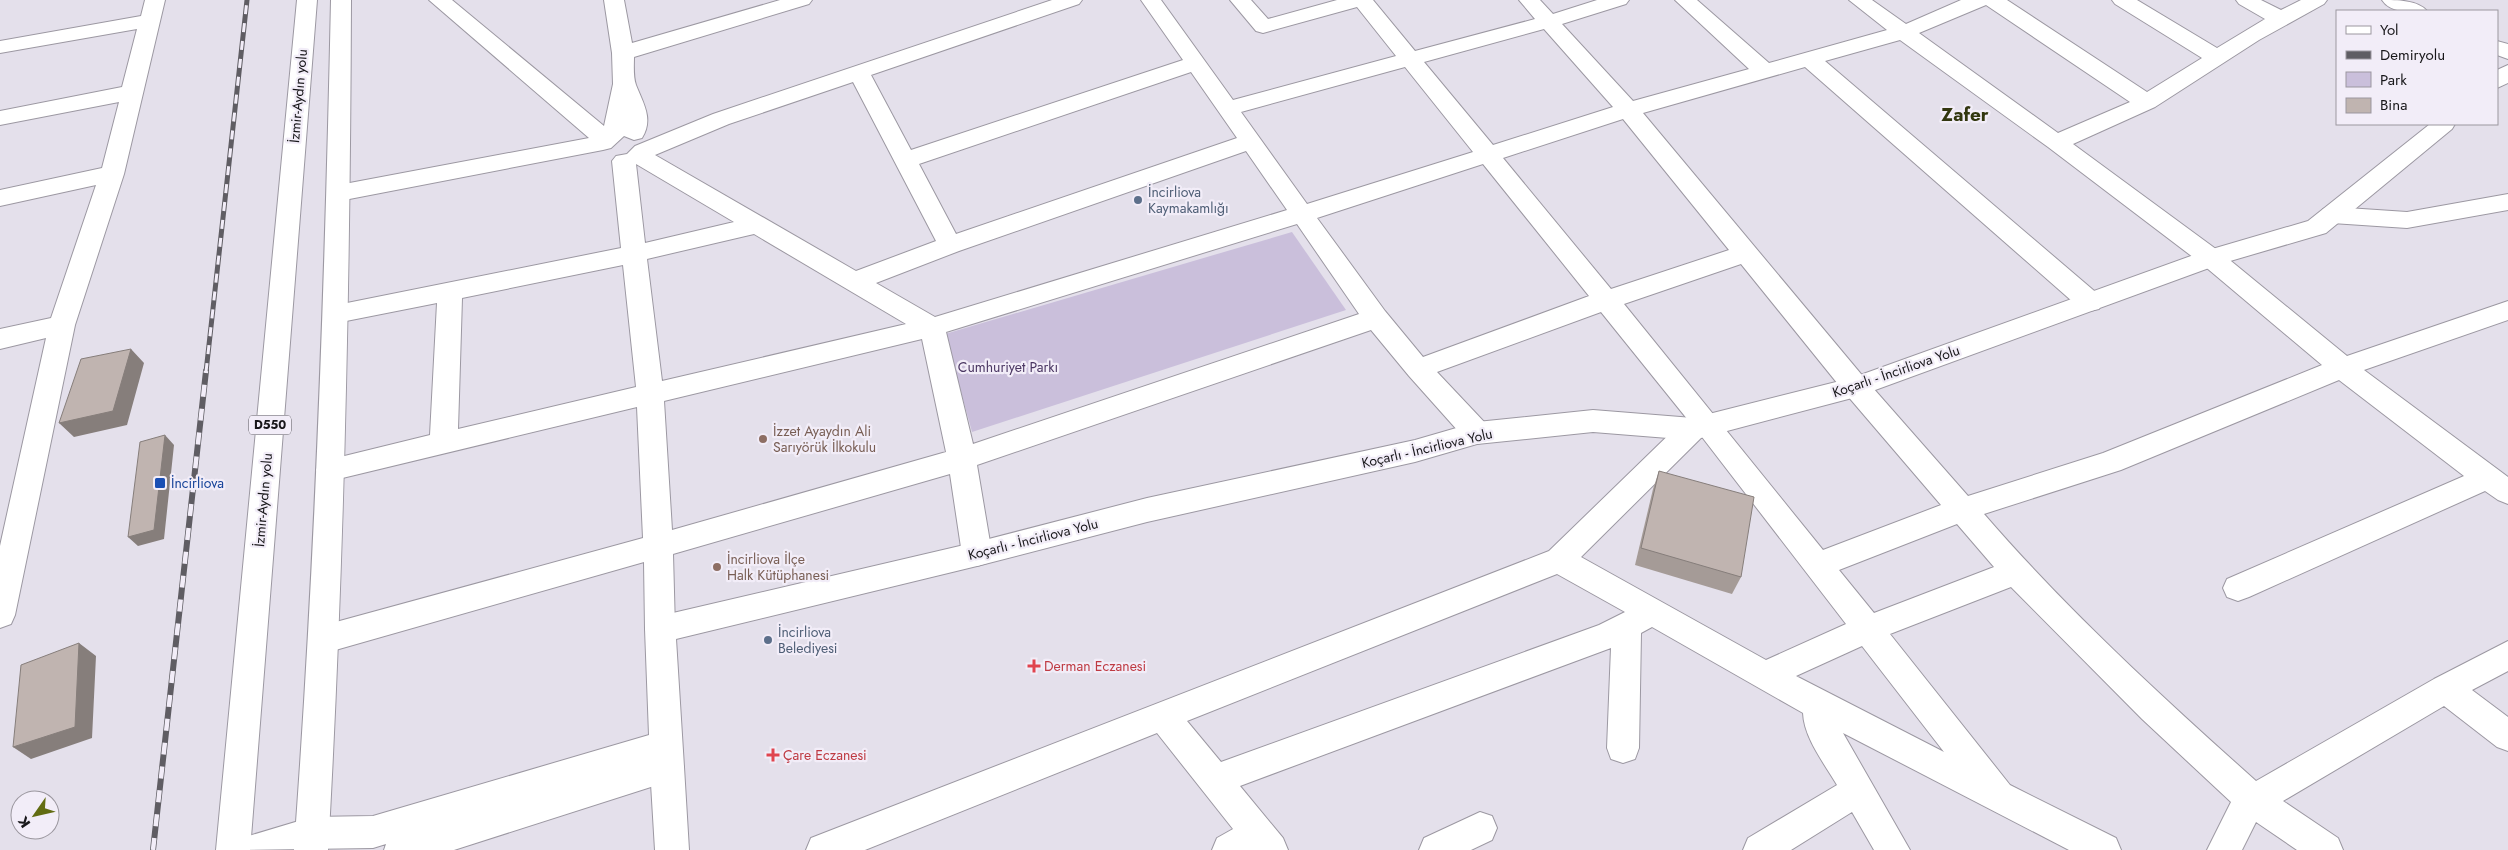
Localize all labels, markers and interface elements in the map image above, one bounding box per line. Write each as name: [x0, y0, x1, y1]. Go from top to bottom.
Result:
legend: [2336, 10, 2498, 125]
text: Yol: [2380, 19, 2399, 41]
text: Demiryolu: [2380, 44, 2445, 66]
street label: İzmir-Aydın yolu: [284, 48, 312, 144]
text: Park: [2380, 69, 2407, 91]
text: Bina: [2380, 94, 2407, 116]
district label: Zafer: [1941, 101, 1989, 128]
place label: İncirliova Kaymakamlığı: [1148, 182, 1229, 218]
marker: İncirliova Kaymakamlığı: [1132, 194, 1144, 206]
street label: Koçarlı - İncirliova Yolu: [1830, 340, 1962, 402]
park label: Cumhuriyet Parkı: [958, 357, 1058, 377]
road number: D550: [249, 416, 291, 434]
place label: İzzet Ayaydın Ali Sarıyörük İlkokulu: [773, 421, 876, 457]
street label: Koçarlı - İncirliova Yolu: [1360, 423, 1494, 473]
marker: İzzet Ayaydın Ali Sarıyörük İlkokulu: [757, 433, 769, 445]
street label: İzmir-Aydın yolu: [249, 452, 277, 548]
place label: İncirliova: [171, 473, 224, 493]
marker: İncirliova: [153, 476, 167, 490]
street label: Koçarlı - İncirliova Yolu: [966, 513, 1100, 565]
place label: İncirliova İlçe Halk Kütüphanesi: [727, 549, 829, 585]
marker: İncirliova İlçe Halk Kütüphanesi: [711, 561, 723, 573]
place label: İncirliova Belediyesi: [778, 622, 838, 658]
marker: İncirliova Belediyesi: [762, 634, 774, 646]
place label: Derman Eczanesi: [1044, 656, 1146, 676]
marker: Derman Eczanesi: [1028, 660, 1040, 672]
place label: Çare Eczanesi: [783, 745, 867, 765]
marker: Çare Eczanesi: [767, 749, 779, 761]
north arrow: [10, 790, 60, 840]
text: K: [13, 812, 35, 832]

